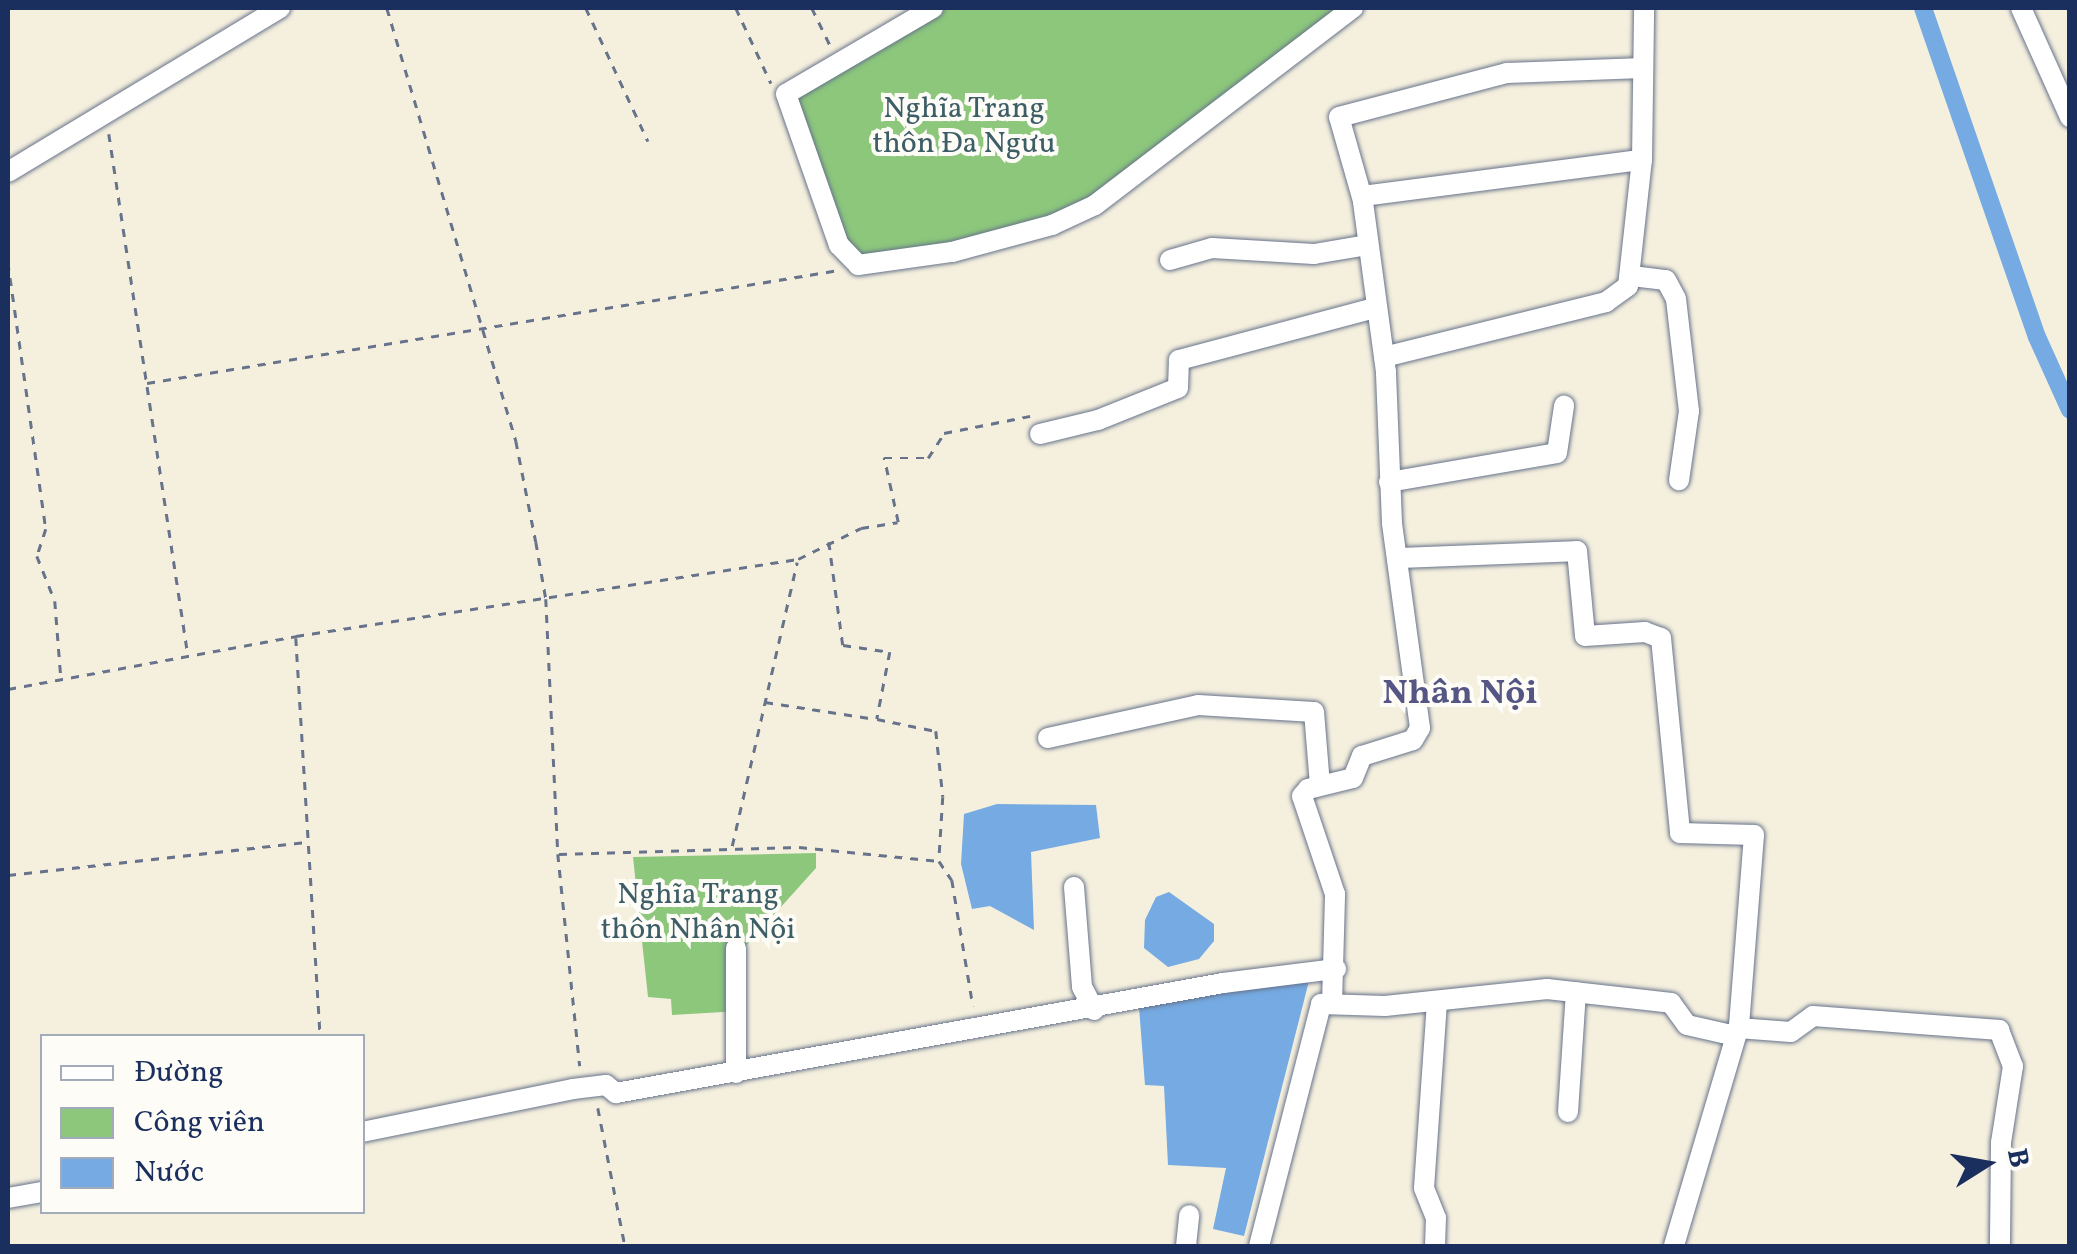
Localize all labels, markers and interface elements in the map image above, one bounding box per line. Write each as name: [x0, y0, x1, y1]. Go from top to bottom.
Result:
park label: Nghĩa Trang thôn Đa Ngưu: [872, 91, 1056, 162]
district label: Nhân Nội: [1382, 673, 1538, 715]
park label: Nghĩa Trang thôn Nhân Nội: [601, 877, 795, 948]
legend: [40, 1034, 365, 1214]
text: Đường: [134, 1052, 224, 1094]
text: Công viên: [134, 1102, 265, 1144]
north arrow: [1937, 1114, 2037, 1214]
text: B: [1996, 1145, 2038, 1171]
text: Nước: [134, 1152, 204, 1194]

